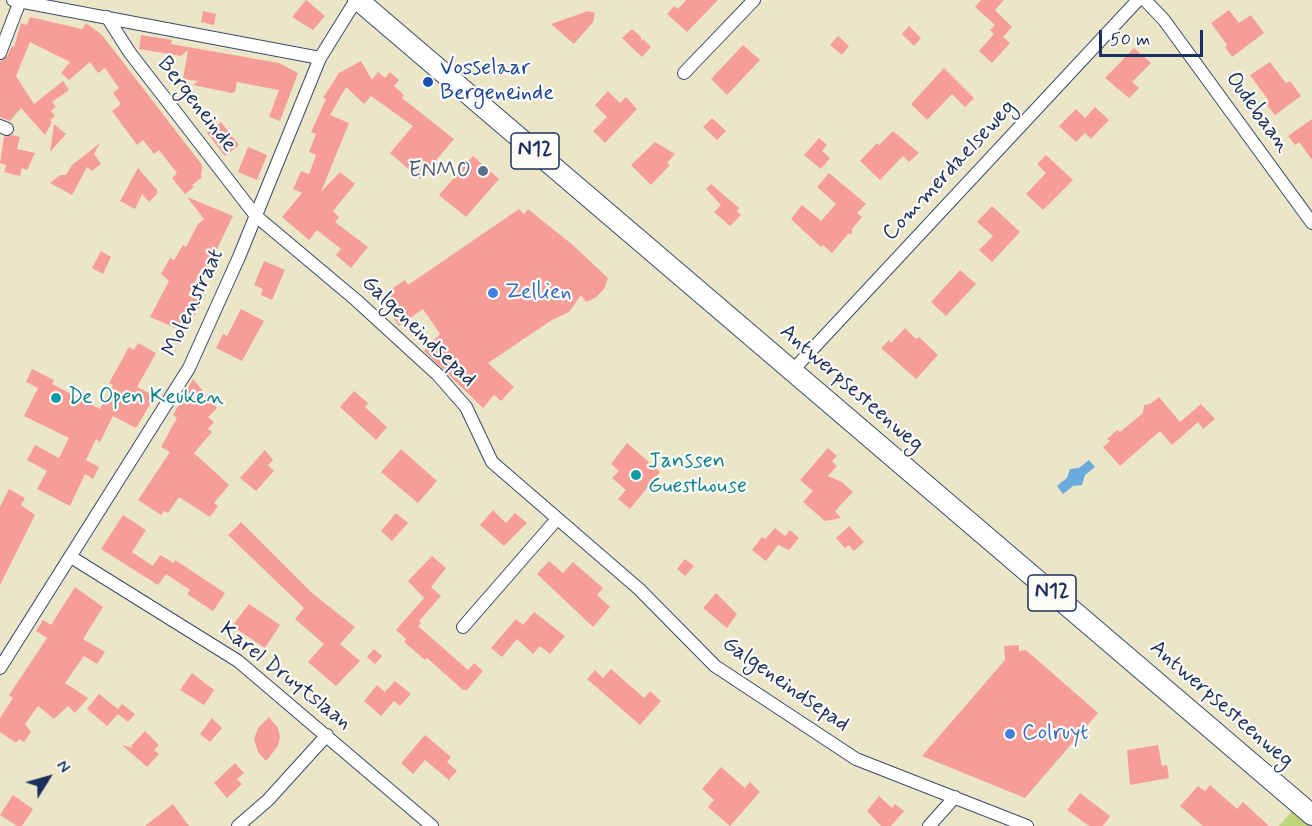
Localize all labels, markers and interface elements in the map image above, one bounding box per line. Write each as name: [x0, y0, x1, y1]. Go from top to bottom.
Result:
scale bar: [1102, 18, 1206, 56]
text: 50 m: [1110, 28, 1150, 52]
street label: Bergeneinde: [151, 52, 241, 158]
place label: Vosselaar Bergeneinde: [440, 56, 554, 107]
street label: Oudebaan: [1219, 67, 1295, 159]
marker: Vosselaar Bergeneinde: [421, 75, 435, 89]
street label: Commerdaelseweg: [878, 95, 1022, 247]
road number: N12: [511, 133, 559, 169]
place label: ENMO: [409, 158, 471, 184]
marker: ENMO: [476, 164, 490, 178]
street label: Molenstraat: [158, 245, 230, 361]
street label: Galgeneindsepad: [355, 271, 481, 393]
place label: Zellien: [505, 280, 572, 306]
marker: Zellien: [486, 286, 500, 300]
street label: Antwerpsesteenweg: [774, 319, 928, 459]
place label: De Open Keuken: [68, 385, 224, 411]
marker: De Open Keuken: [49, 391, 63, 405]
place label: Janssen Guesthouse: [648, 449, 747, 500]
marker: Janssen Guesthouse: [629, 468, 643, 482]
road number: N12: [1028, 575, 1076, 611]
street label: Karel Druytslaan: [214, 617, 356, 737]
street label: Galgeneindsepad: [716, 631, 854, 739]
street label: Antwerpsesteenweg: [1144, 635, 1298, 775]
place label: Colruyt: [1022, 721, 1089, 747]
marker: Colruyt: [1003, 727, 1017, 741]
north arrow: [18, 748, 78, 808]
text: N: [51, 756, 74, 777]

